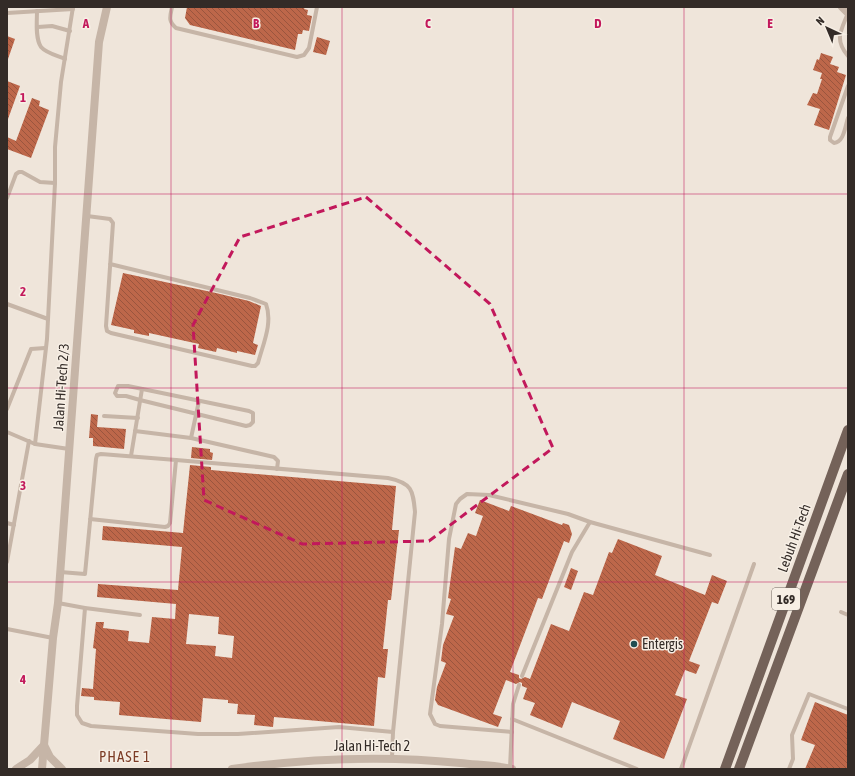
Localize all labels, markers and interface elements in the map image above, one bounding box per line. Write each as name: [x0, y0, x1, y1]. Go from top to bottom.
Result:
north arrow: [807, 8, 847, 48]
text: N: [814, 14, 827, 27]
text: A: [82, 16, 90, 31]
text: B: [253, 16, 260, 31]
text: C: [425, 16, 431, 31]
text: D: [594, 16, 602, 31]
text: E: [767, 16, 773, 31]
text: 1: [20, 90, 26, 105]
text: 2: [20, 284, 26, 299]
street label: Jalan Hi-Tech 2/3: [50, 343, 72, 431]
text: 3: [20, 478, 26, 493]
street label: Lebuh Hi-Tech: [774, 502, 814, 574]
road number: 169: [772, 588, 800, 610]
place label: Entergis: [642, 636, 683, 652]
marker: Entergis: [629, 639, 639, 649]
text: 4: [19, 672, 26, 687]
street label: Jalan Hi-Tech 2: [334, 738, 410, 754]
district label: PHASE 1: [99, 748, 151, 765]

